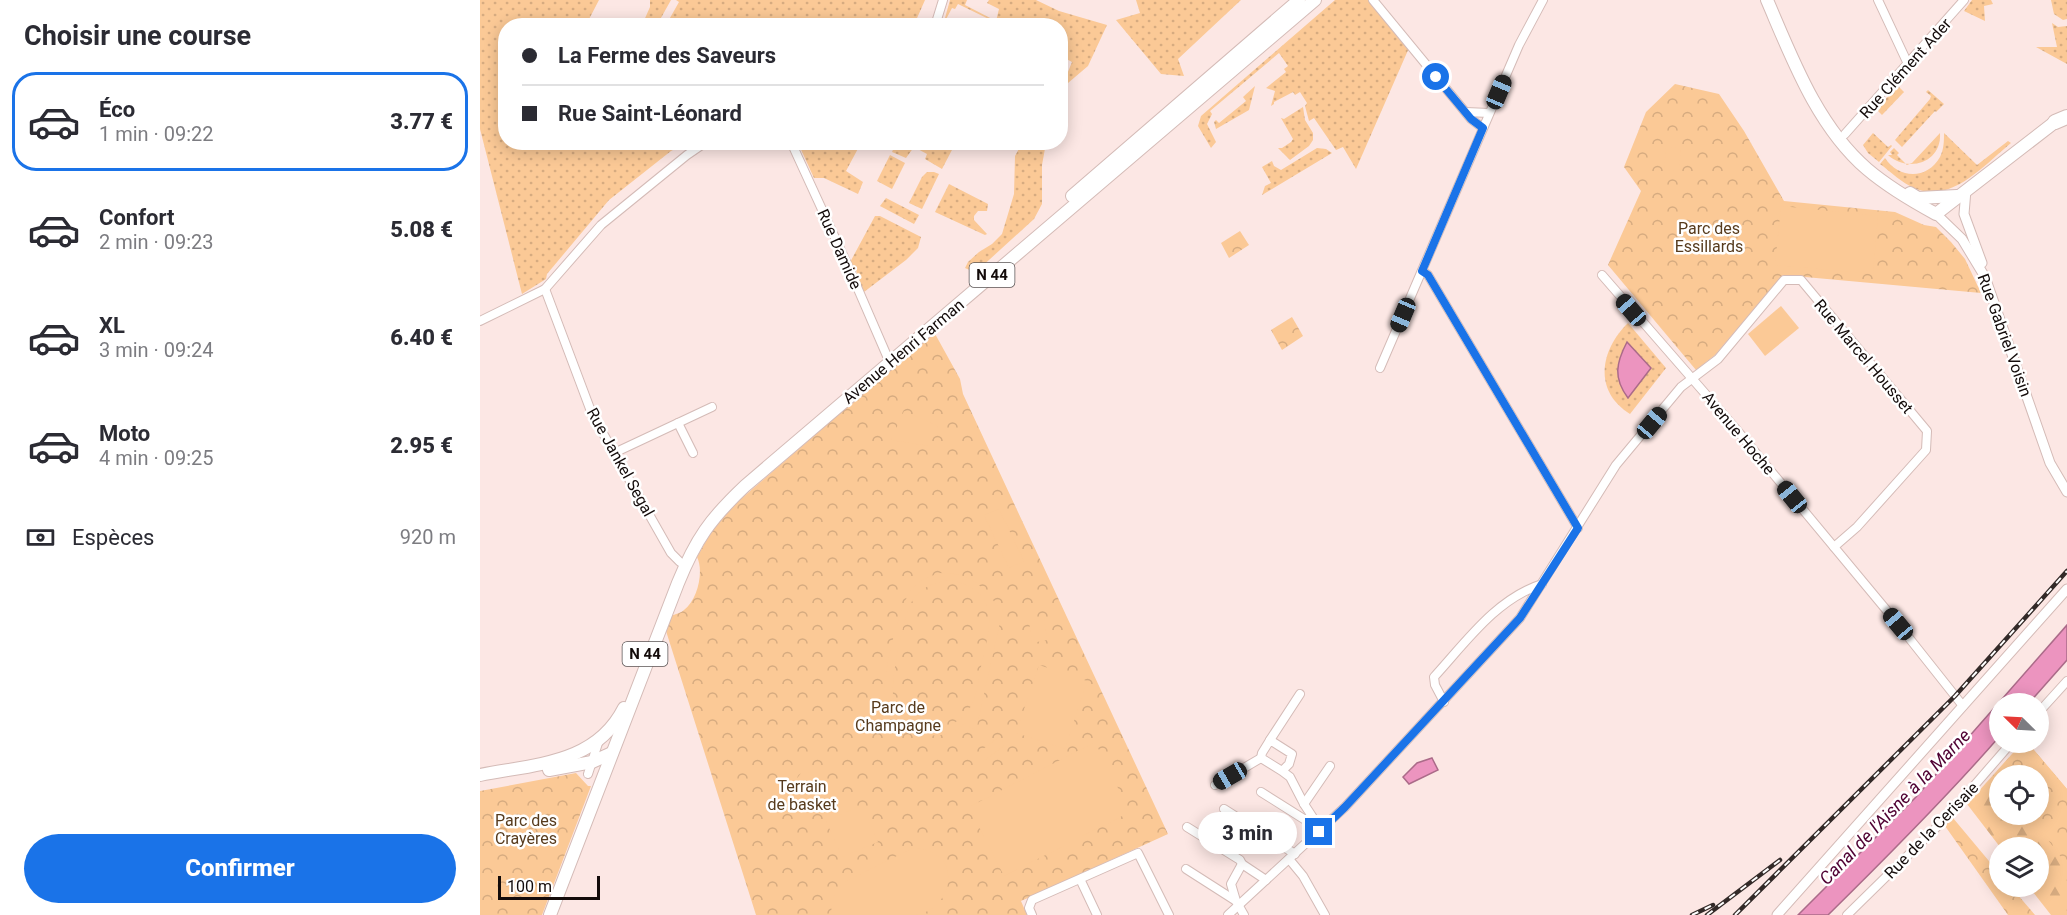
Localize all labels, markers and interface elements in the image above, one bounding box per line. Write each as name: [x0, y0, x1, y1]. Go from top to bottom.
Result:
street label: Rue Clément Ader: [1856, 14, 1956, 122]
text: Choisir une course: [24, 20, 251, 52]
text: La Ferme des Saveurs: [558, 43, 776, 68]
route start: [1422, 63, 1449, 90]
car: [1484, 72, 1514, 112]
icon: car: [27, 95, 81, 149]
text: Éco: [99, 97, 135, 122]
text: Rue Saint-Léonard: [558, 101, 742, 126]
text: 3.77 €: [390, 109, 453, 134]
text: 1 min · 09:22: [99, 122, 214, 146]
icon: car: [27, 203, 81, 257]
text: Confort: [99, 205, 174, 230]
street label: Rue Damide: [813, 206, 866, 292]
text: 5.08 €: [390, 217, 453, 242]
park label: Parc des Essillards: [1675, 219, 1743, 256]
text: 2 min · 09:23: [99, 230, 214, 254]
road number: N 44: [970, 263, 1014, 287]
street label: Rue Gabriel Voisin: [1974, 271, 2036, 399]
car: [1612, 291, 1650, 329]
street label: Avenue Henri Farman: [839, 295, 968, 408]
car: [1388, 295, 1418, 335]
street label: Rue Marcel Housset: [1810, 295, 1917, 417]
icon: car: [27, 311, 81, 365]
text: XL: [99, 313, 125, 338]
text: 6.40 €: [390, 325, 453, 350]
text: 3 min · 09:24: [99, 338, 214, 362]
street label: Avenue Hoche: [1698, 388, 1779, 479]
car: [1634, 403, 1670, 443]
street label: Rue Jankel Segal: [583, 405, 658, 520]
icon: car: [27, 419, 81, 473]
text: Moto: [99, 421, 150, 446]
text: 2.95 €: [390, 433, 453, 458]
text: 4 min · 09:25: [99, 446, 214, 470]
car: [1774, 477, 1810, 517]
icon: cash: [24, 521, 57, 554]
text: Espèces: [72, 525, 154, 550]
text: 920 m: [400, 525, 456, 549]
car: [1880, 604, 1916, 644]
road number: N 44: [622, 642, 668, 666]
north arrow: [1989, 693, 2049, 753]
map controls: [1989, 693, 2049, 897]
park label: Parc de Champagne: [855, 698, 941, 735]
water label: Canal de l'Aisne à la Marne: [1815, 725, 1974, 889]
car: [1210, 759, 1250, 793]
button: locate: [1989, 765, 2049, 825]
park label: Terrain de basket: [767, 777, 837, 814]
street label: Rue de la Cerisaie: [1881, 778, 1982, 883]
park label: Parc des Crayères: [495, 811, 557, 848]
callout: 3 min: [1199, 811, 1298, 853]
route end: [1305, 818, 1332, 845]
text: 3 min: [1222, 821, 1273, 845]
button: Confirmer: [24, 834, 456, 903]
button: layers: [1989, 837, 2049, 897]
scale bar: [498, 873, 600, 900]
text: 100 m: [507, 877, 552, 896]

